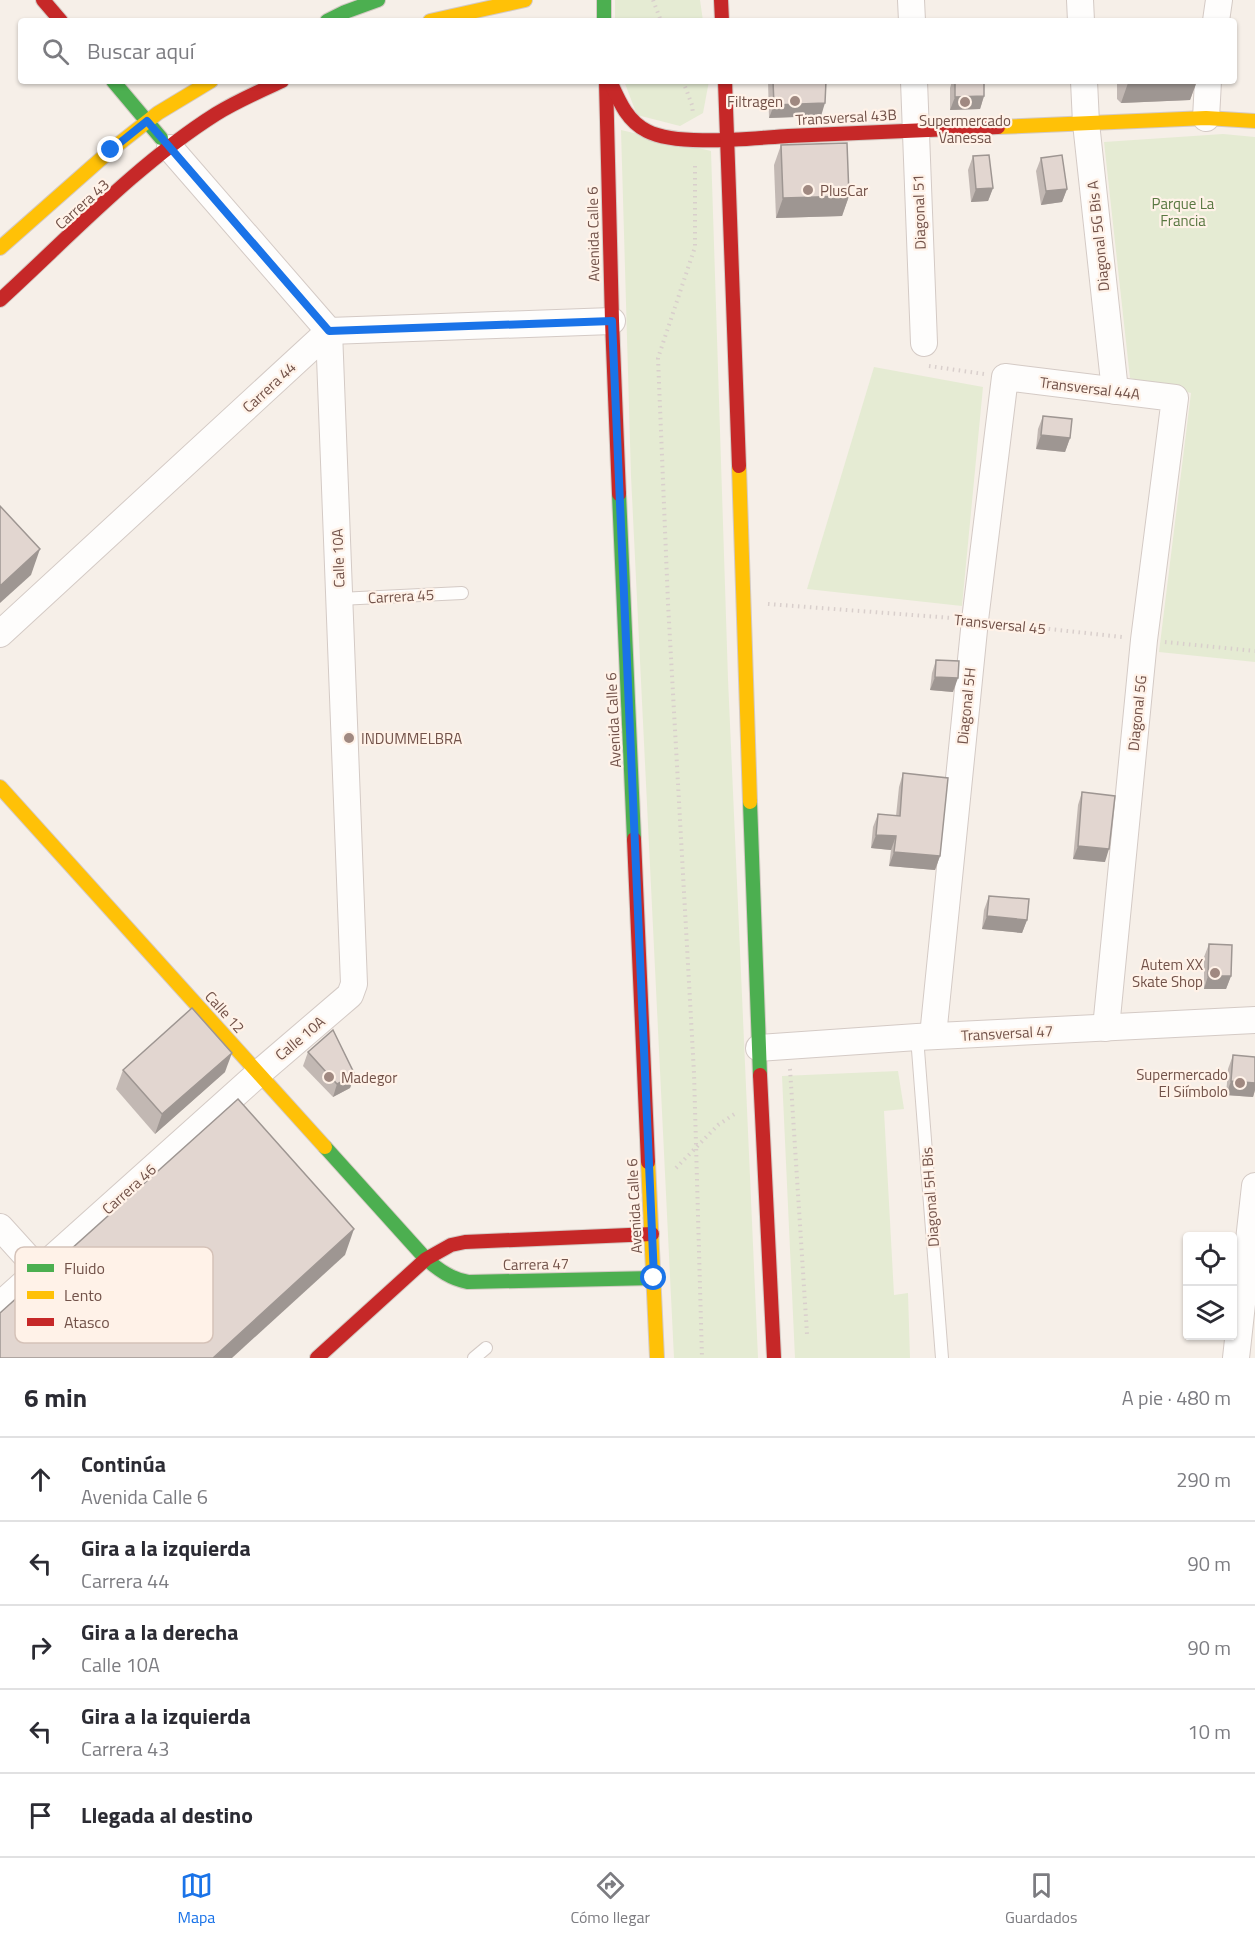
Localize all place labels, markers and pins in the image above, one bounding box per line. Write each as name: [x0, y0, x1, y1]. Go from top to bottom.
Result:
place label: Filtragen: [727, 90, 783, 113]
marker: Filtragen: [788, 94, 802, 108]
marker: Supermercado Vanessa: [958, 95, 972, 109]
place label: Supermercado Vanessa: [919, 109, 1011, 149]
place label: PlusCar: [820, 179, 868, 202]
marker: PlusCar: [801, 183, 815, 197]
place label: INDUMMELBRA: [361, 727, 462, 750]
marker: INDUMMELBRA: [342, 731, 356, 745]
place label: Autem XX Skate Shop: [1132, 953, 1204, 993]
marker: Autem XX Skate Shop: [1208, 966, 1222, 980]
place label: Supermercado El Siímbolo: [1136, 1063, 1228, 1103]
place label: Madegor: [341, 1066, 397, 1089]
marker: Madegor: [322, 1070, 336, 1084]
marker: Supermercado El Siímbolo: [1233, 1076, 1247, 1090]

